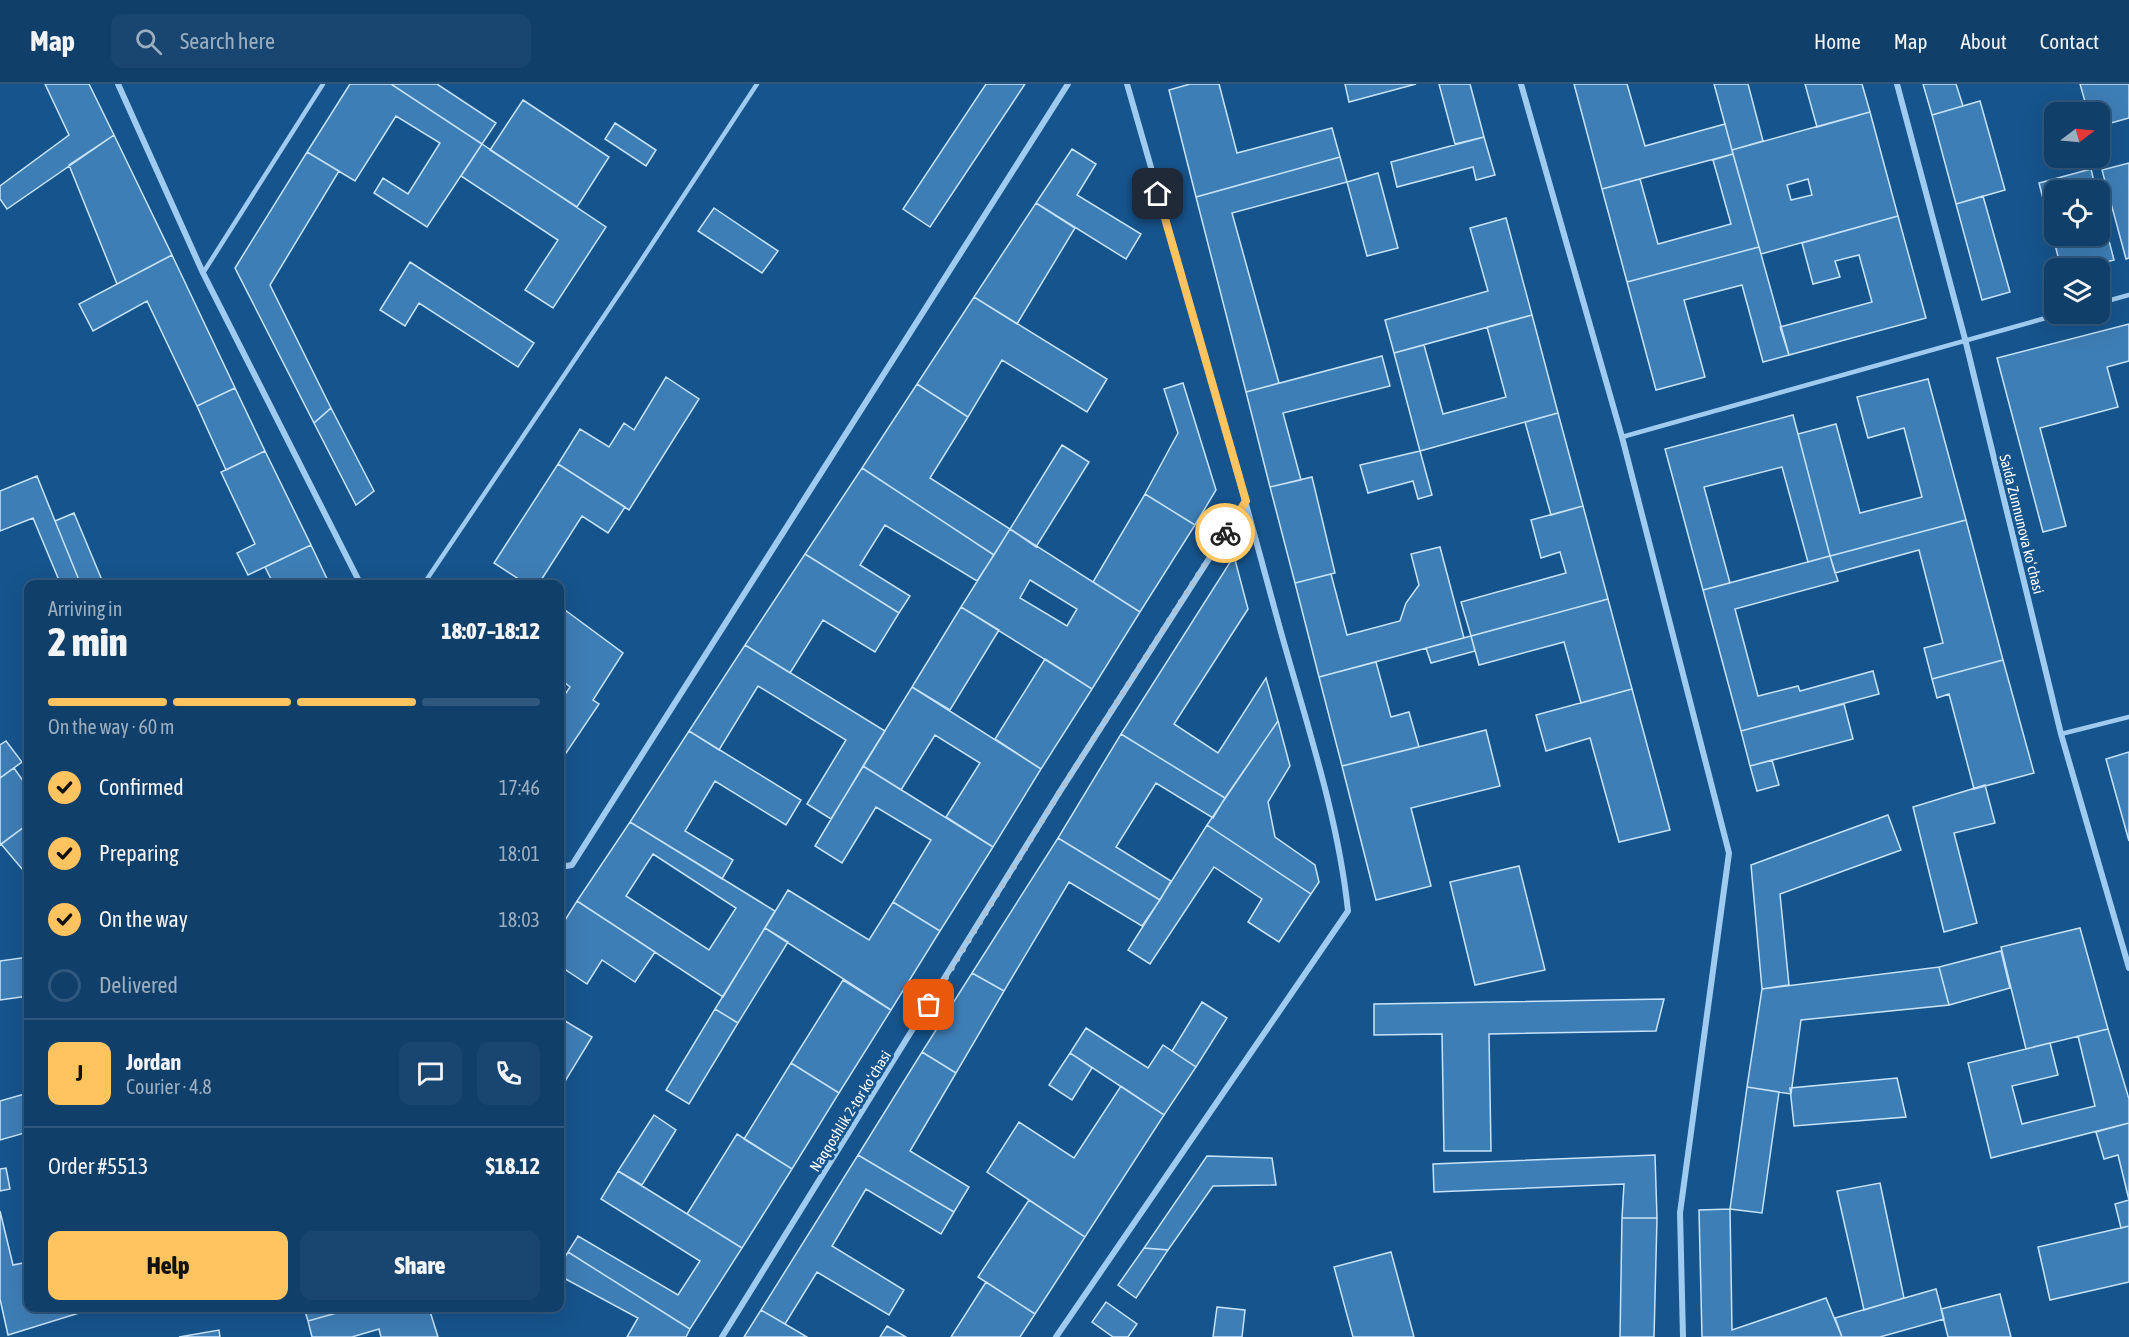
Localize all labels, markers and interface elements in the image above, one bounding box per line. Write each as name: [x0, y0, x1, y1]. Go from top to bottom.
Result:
search box: [111, 14, 531, 68]
text: Map: [30, 25, 75, 57]
icon: search: [132, 25, 165, 58]
text: Search here: [180, 28, 275, 54]
text: Home: [1814, 29, 1861, 53]
text: Map: [1894, 29, 1928, 53]
text: About: [1961, 29, 2007, 53]
text: Contact: [2040, 29, 2099, 53]
north arrow: [2044, 102, 2110, 168]
map controls: [2044, 102, 2110, 324]
pin: [1132, 168, 1183, 219]
icon: home: [1141, 177, 1174, 210]
button: locate: [2044, 180, 2110, 246]
button: layers: [2044, 258, 2110, 324]
street label: Saida Zunnunova koʻchasi: [1996, 453, 2048, 595]
courier: [1195, 503, 1255, 563]
icon: bike: [1209, 517, 1242, 550]
text: Arriving in: [48, 597, 122, 620]
text: 18:07–18:12: [441, 618, 540, 644]
text: 2 min: [48, 620, 128, 664]
text: On the way · 60 m: [48, 715, 174, 738]
icon: check: [48, 771, 81, 804]
text: Confirmed: [99, 774, 184, 800]
text: 17:46: [499, 776, 540, 799]
icon: check: [48, 837, 81, 870]
text: Preparing: [99, 840, 179, 866]
text: 18:01: [498, 842, 540, 865]
icon: check: [48, 903, 81, 936]
text: On the way: [99, 906, 188, 932]
text: 18:03: [498, 908, 540, 931]
text: Delivered: [99, 972, 178, 998]
pin: [903, 979, 954, 1030]
icon: bag: [912, 988, 945, 1021]
button: chat: [399, 1042, 462, 1105]
button: phone: [477, 1042, 540, 1105]
street label: Naqqoshlik 2-tor koʻchasi: [806, 1047, 894, 1175]
text: Jordan: [126, 1049, 181, 1075]
text: J: [76, 1060, 83, 1086]
text: Courier · 4.8: [126, 1075, 212, 1098]
text: Order #5513: [48, 1153, 148, 1179]
text: $18.12: [485, 1153, 540, 1179]
button: Help: [48, 1231, 288, 1300]
button: Share: [300, 1231, 540, 1300]

